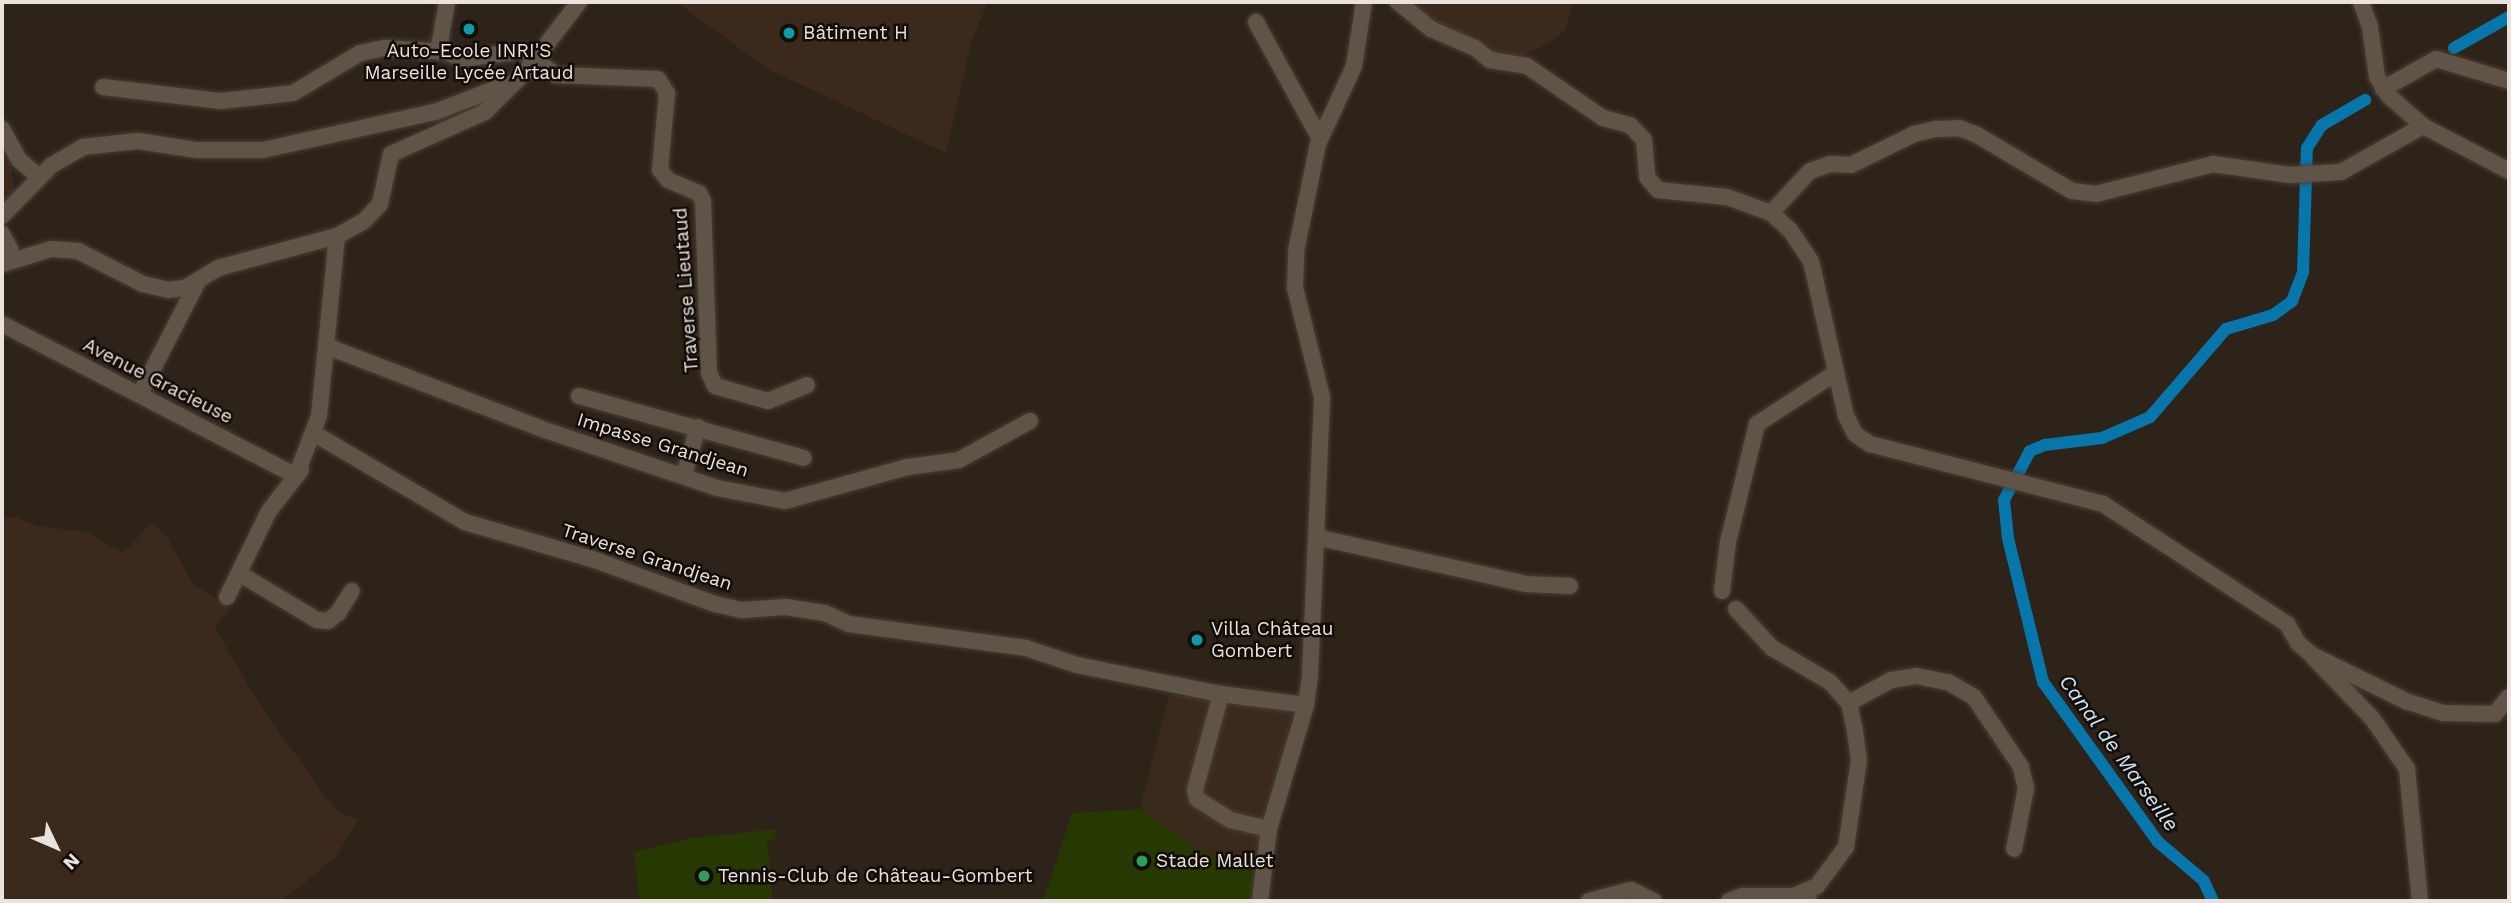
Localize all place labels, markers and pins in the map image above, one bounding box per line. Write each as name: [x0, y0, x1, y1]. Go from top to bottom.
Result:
marker: Auto-Ecole INRI'S Marseille Lycée Artaud: [461, 21, 477, 37]
place label: Bâtiment H: [803, 22, 908, 44]
marker: Bâtiment H: [781, 25, 797, 41]
place label: Auto-Ecole INRI'S Marseille Lycée Artaud: [364, 40, 574, 84]
place label: Villa Château Gombert: [1211, 618, 1334, 662]
marker: Villa Château Gombert: [1189, 632, 1205, 648]
place label: Stade Mallet: [1156, 850, 1273, 872]
marker: Stade Mallet: [1134, 853, 1150, 869]
place label: Tennis-Club de Château-Gombert: [718, 865, 1032, 887]
marker: Tennis-Club de Château-Gombert: [696, 868, 712, 884]

